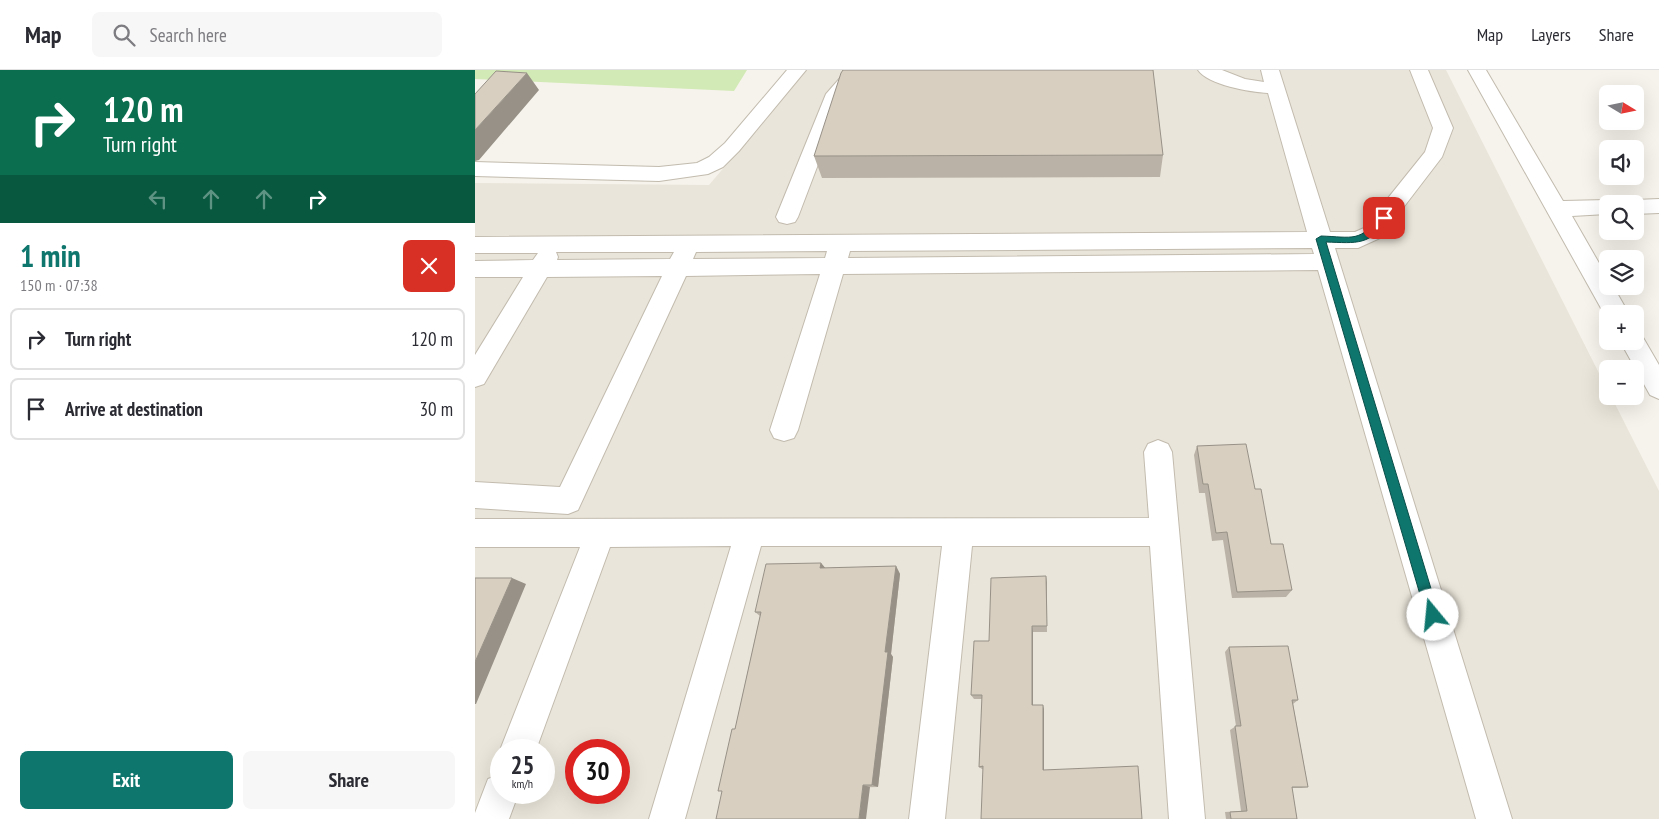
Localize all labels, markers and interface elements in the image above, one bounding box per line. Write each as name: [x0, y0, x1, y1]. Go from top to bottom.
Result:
search box: [92, 12, 442, 57]
text: Map: [25, 19, 62, 50]
icon: search: [110, 21, 138, 49]
text: Search here: [150, 23, 227, 47]
text: Map: [1477, 23, 1503, 46]
text: Layers: [1531, 23, 1571, 46]
text: Share: [1599, 23, 1634, 46]
north arrow: [1599, 85, 1644, 130]
map controls: [1599, 85, 1644, 405]
text: 120 m: [103, 86, 184, 132]
icon: right: [20, 90, 85, 155]
text: Turn right: [103, 130, 177, 158]
button: sound: [1599, 140, 1644, 185]
icon: left: [144, 185, 172, 213]
icon: ahead: [197, 185, 225, 213]
icon: ahead: [250, 185, 278, 213]
icon: right: [303, 185, 331, 213]
button: search: [1599, 195, 1644, 240]
pin: [1363, 197, 1405, 239]
icon: arrive: [1370, 204, 1398, 232]
text: 1 min: [20, 236, 81, 275]
button: close: [403, 240, 455, 292]
button: layers: [1599, 250, 1644, 295]
text: 150 m · 07:38: [20, 275, 98, 295]
button: +: [1599, 305, 1644, 350]
icon: right: [22, 325, 50, 353]
text: Turn right: [65, 327, 131, 351]
text: 120 m: [411, 327, 453, 351]
button: −: [1599, 360, 1644, 405]
icon: arrive: [22, 395, 50, 423]
text: Arrive at destination: [65, 397, 203, 421]
text: 30 m: [420, 397, 453, 421]
position arrow: [1406, 588, 1458, 640]
speed limit sign: 30: [565, 739, 630, 804]
text: 25: [511, 749, 534, 781]
button: Exit: [20, 751, 233, 809]
button: Share: [243, 751, 455, 809]
text: km/h: [512, 776, 533, 791]

